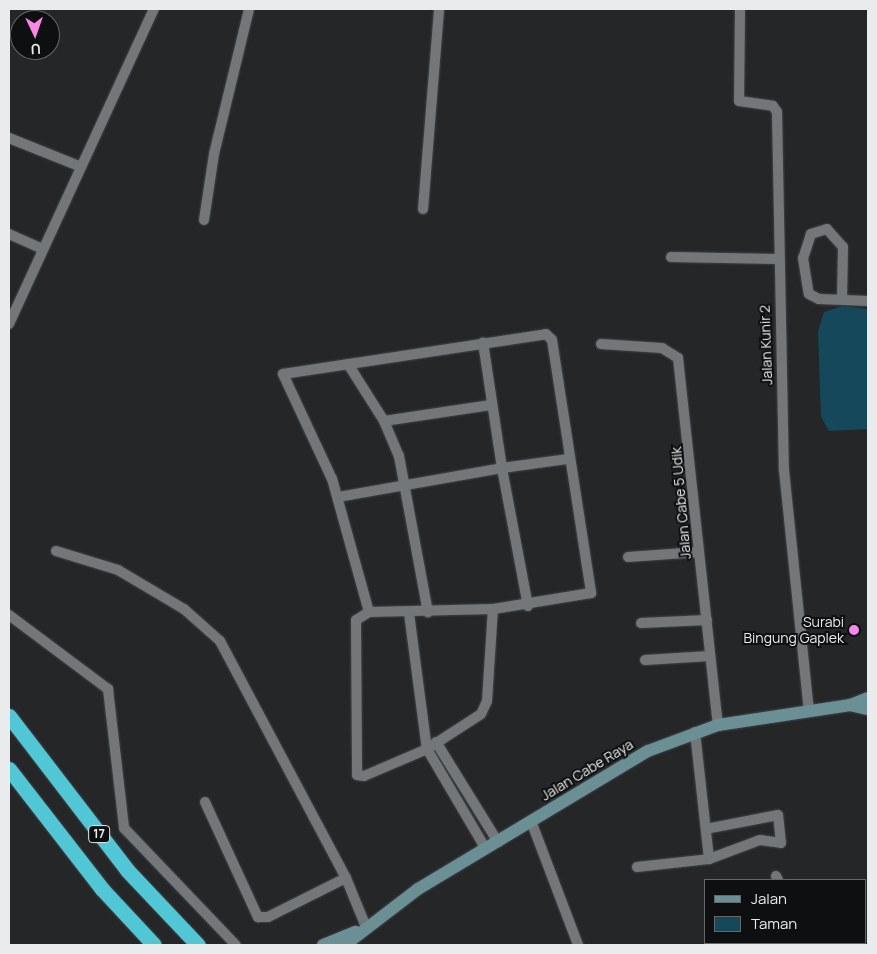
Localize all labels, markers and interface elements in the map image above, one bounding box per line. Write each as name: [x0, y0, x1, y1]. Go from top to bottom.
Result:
north arrow: [10, 10, 60, 60]
text: U: [30, 40, 41, 59]
street label: Jalan Kunir 2: [756, 305, 776, 385]
street label: Jalan Cabe 5 Udik: [668, 446, 694, 560]
place label: Surabi Bingung Gaplek: [743, 614, 844, 646]
marker: Surabi Bingung Gaplek: [848, 624, 860, 636]
street label: Jalan Cabe Raya: [538, 736, 636, 804]
road number: 17: [88, 824, 110, 844]
legend: [704, 879, 867, 944]
text: Jalan: [751, 888, 787, 909]
text: Taman: [751, 913, 797, 934]

